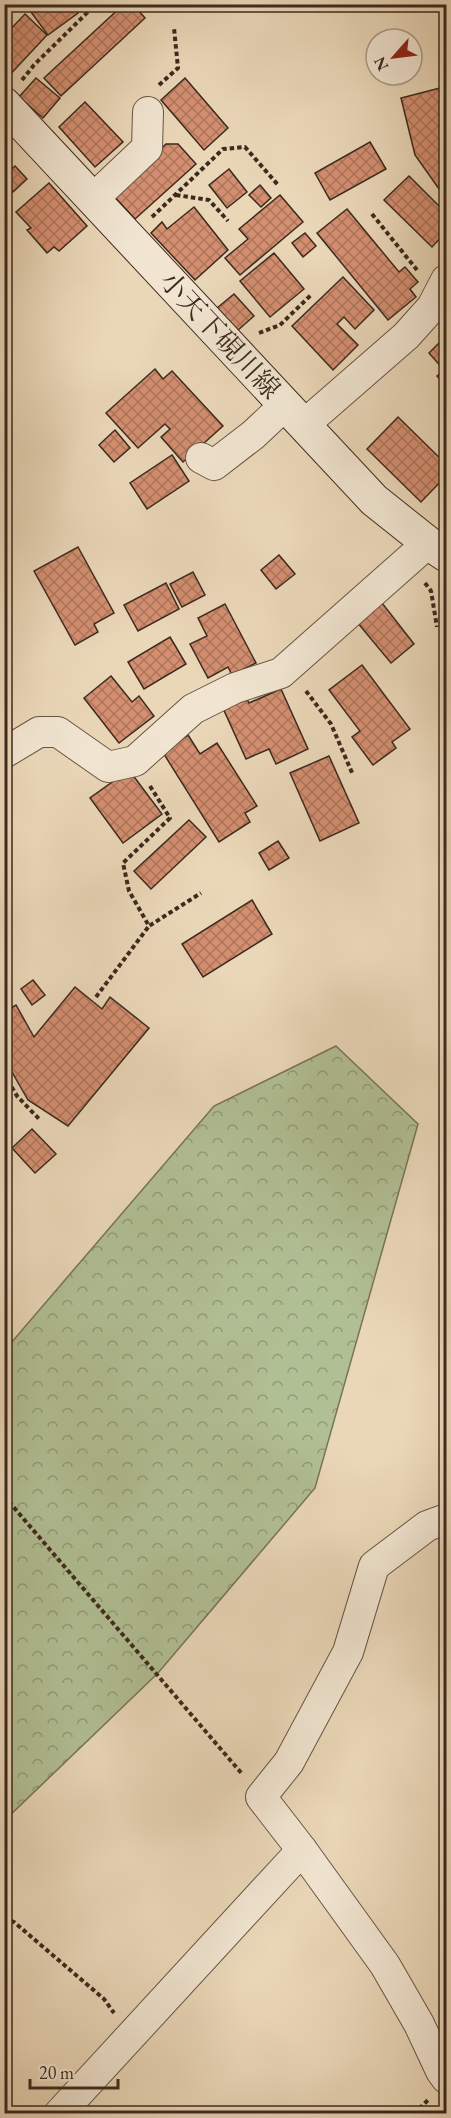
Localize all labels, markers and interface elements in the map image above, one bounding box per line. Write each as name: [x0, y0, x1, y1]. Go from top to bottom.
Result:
north arrow: [364, 27, 424, 87]
text: N: [369, 53, 394, 74]
street label: 小天下硯川線: [152, 263, 288, 406]
scale bar: [30, 2052, 118, 2090]
text: 20 m: [39, 2061, 74, 2084]

